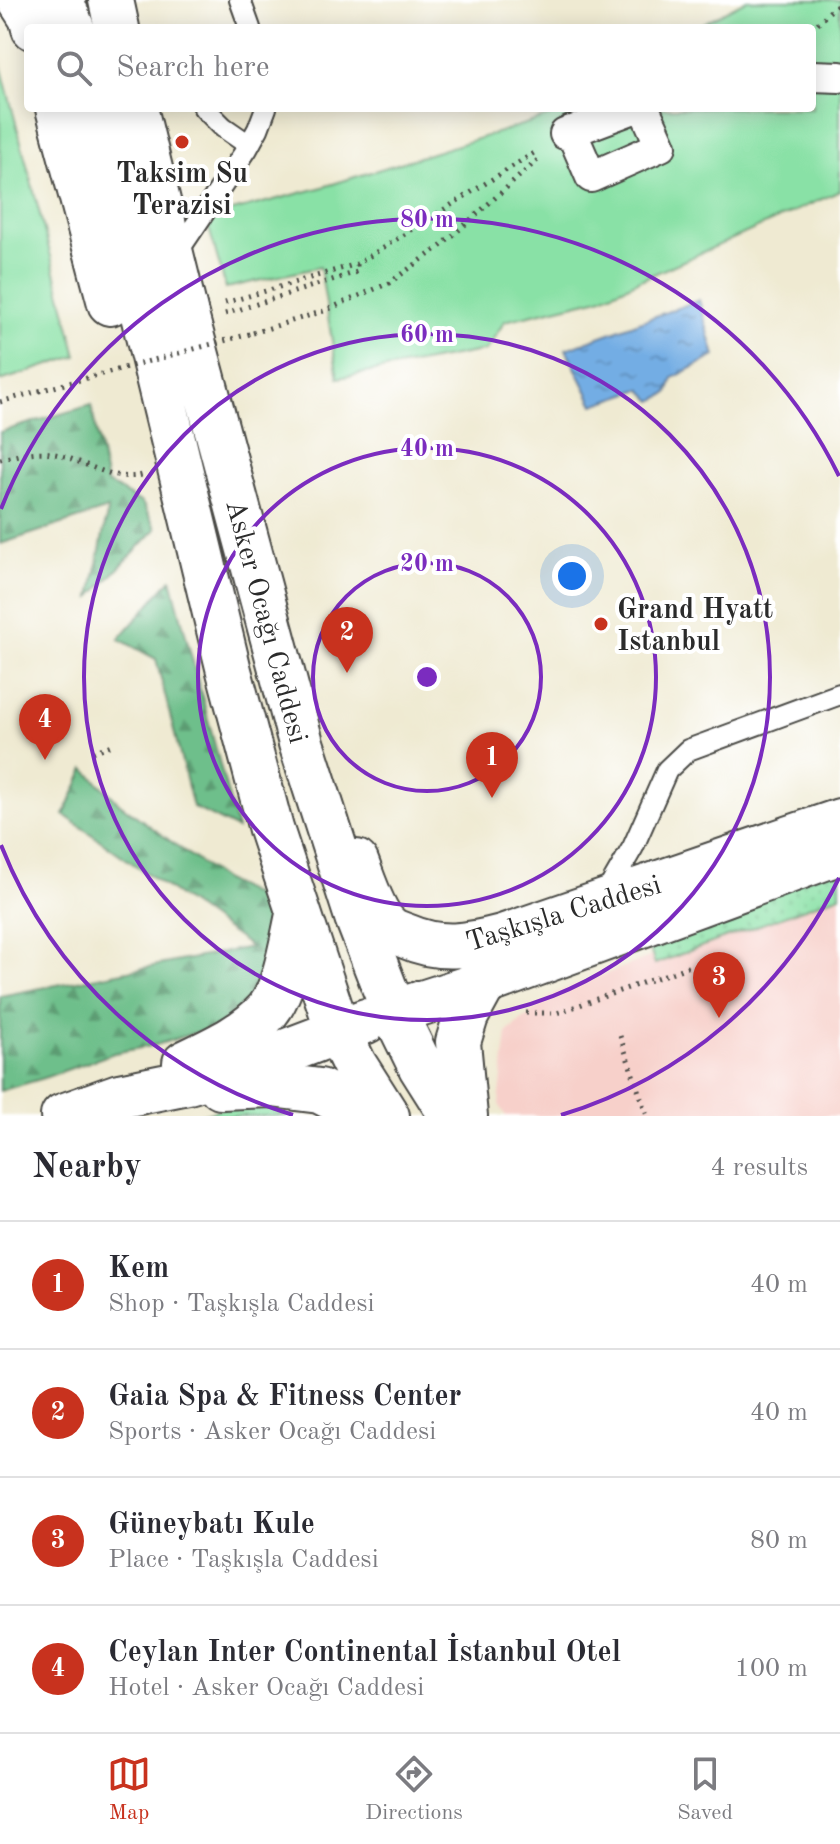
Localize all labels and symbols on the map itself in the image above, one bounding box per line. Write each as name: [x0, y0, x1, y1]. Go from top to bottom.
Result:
marker: Taksim Su Terazisi: [173, 133, 191, 151]
place label: Taksim Su Terazisi: [116, 161, 248, 221]
text: 80 m: [400, 209, 454, 233]
text: 60 m: [400, 324, 454, 348]
text: 40 m: [400, 438, 454, 462]
street label: Asker Ocağı Caddesi: [219, 497, 311, 747]
text: 20 m: [400, 553, 454, 577]
your location: [552, 556, 592, 596]
place label: Grand Hyatt Istanbul: [617, 597, 773, 657]
pin: 2: [321, 607, 373, 673]
marker: Grand Hyatt Istanbul: [592, 615, 610, 633]
centre of rings: [413, 663, 441, 691]
pin: 4: [19, 694, 71, 760]
pin: 1: [466, 732, 518, 798]
street label: Taşkışla Caddesi: [463, 872, 665, 958]
pin: 3: [693, 952, 745, 1018]

